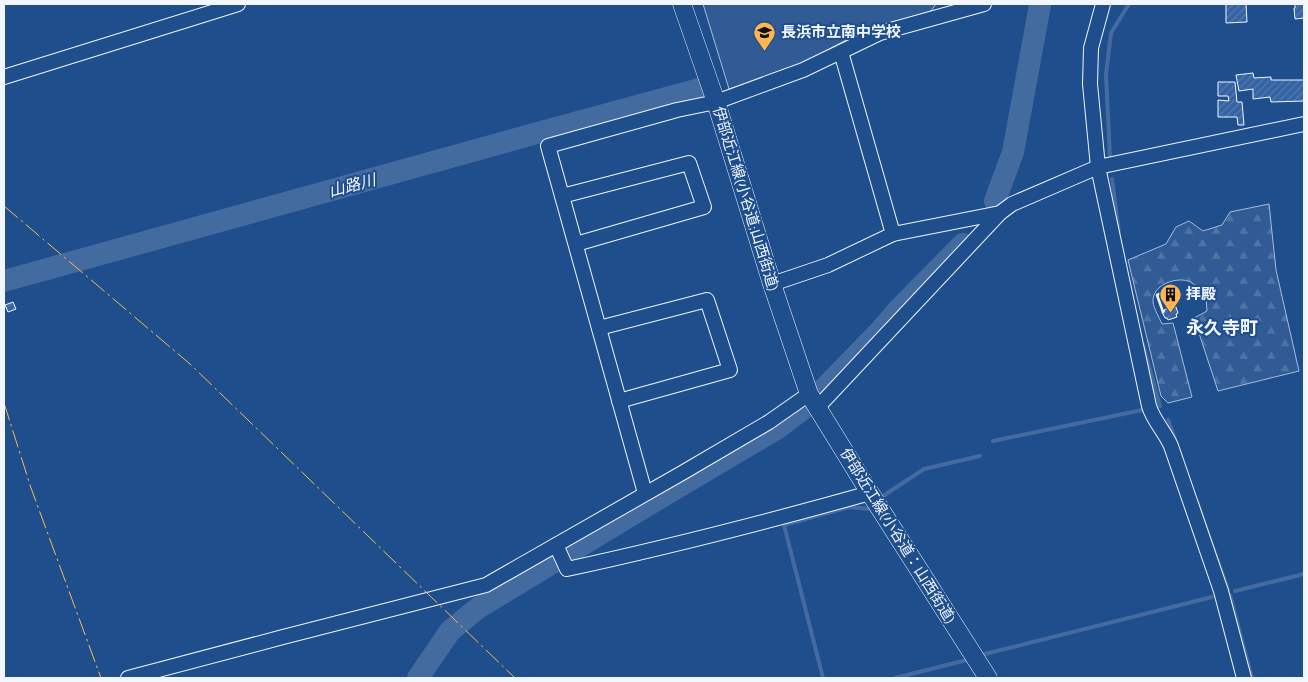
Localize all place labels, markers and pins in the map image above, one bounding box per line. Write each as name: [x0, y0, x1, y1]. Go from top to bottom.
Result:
school or university icon: 長浜市立南中学校: [753, 20, 777, 51]
place label: 長浜市立南中学校: [781, 24, 901, 40]
building icon: 拝殿: [1158, 282, 1182, 313]
place label: 拝殿: [1186, 286, 1216, 302]

